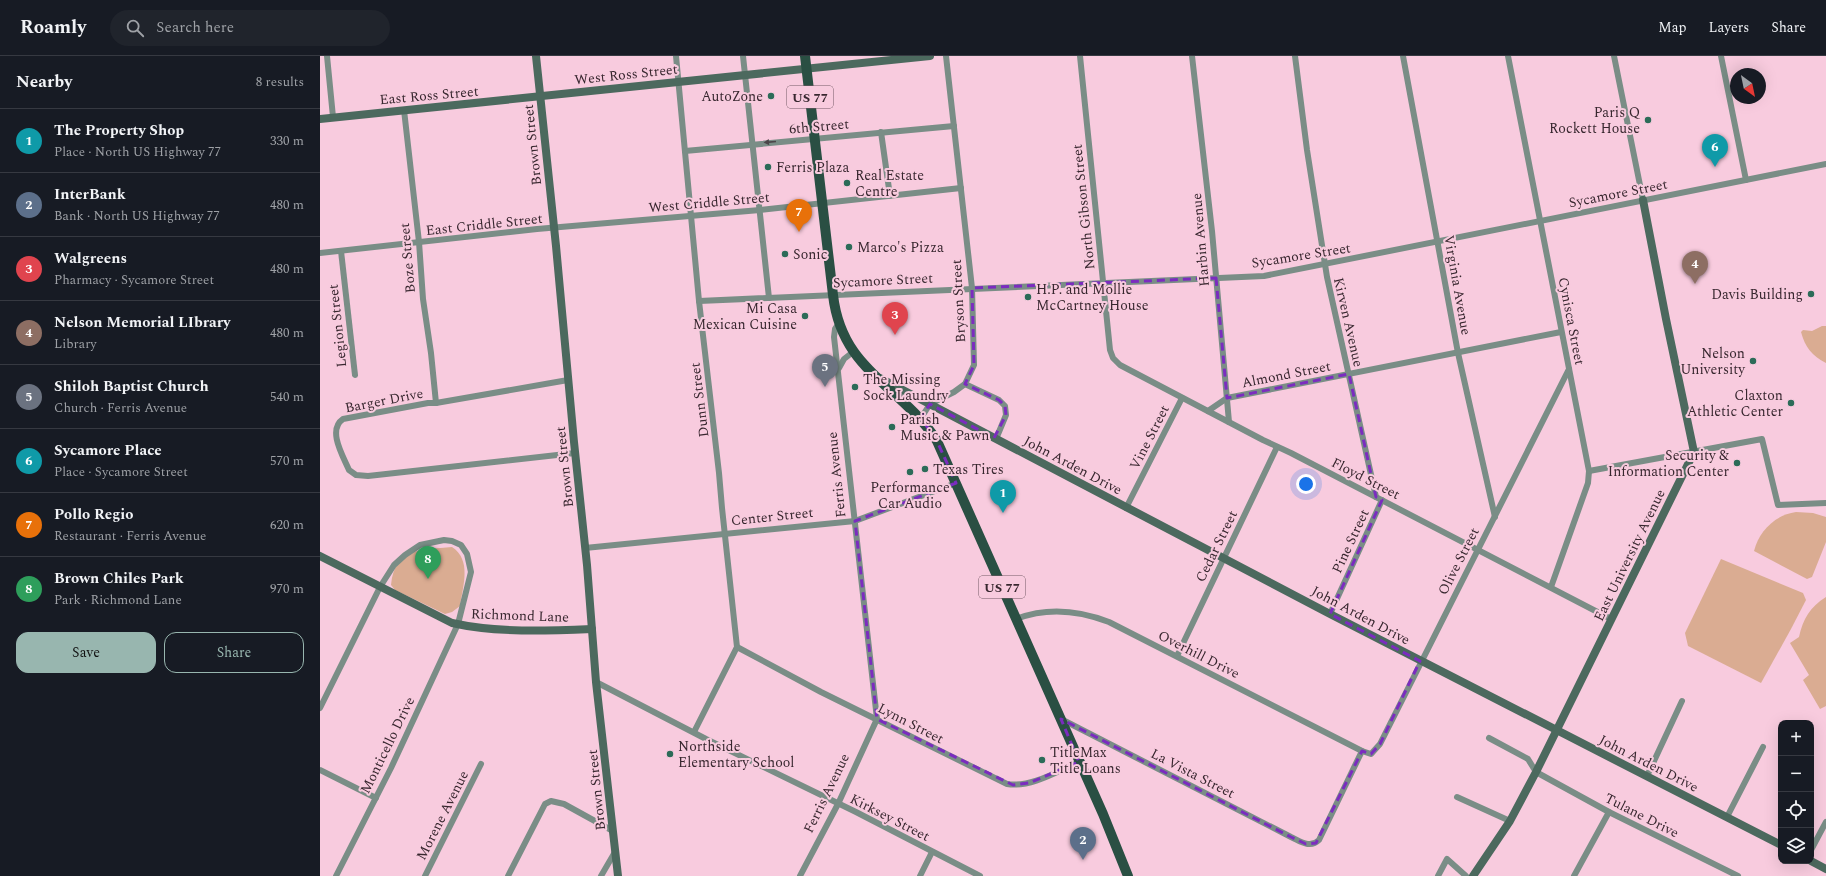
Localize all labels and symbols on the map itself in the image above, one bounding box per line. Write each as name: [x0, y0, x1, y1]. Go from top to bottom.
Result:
street label: West Ross Street: [573, 59, 679, 90]
north arrow: [1730, 68, 1766, 104]
street label: East Ross Street: [379, 81, 479, 110]
place label: AutoZone: [701, 86, 763, 107]
road number: US 77: [787, 86, 833, 108]
marker: AutoZone: [766, 91, 776, 101]
place label: Paris Q Rockett House: [1549, 102, 1641, 139]
street label: Brown Street: [518, 103, 547, 186]
street label: 6th Street: [788, 113, 850, 140]
marker: Paris Q Rockett House: [1643, 115, 1653, 125]
pin: 6: [1702, 134, 1728, 167]
one-way arrow: [764, 139, 776, 146]
street label: North Gibson Street: [1066, 143, 1101, 271]
place label: Ferris Plaza: [776, 157, 849, 178]
marker: Ferris Plaza: [763, 162, 773, 172]
place label: Real Estate Centre: [855, 165, 924, 202]
street label: Sycamore Street: [1567, 174, 1669, 213]
marker: Real Estate Centre: [842, 178, 852, 188]
street label: West Criddle Street: [648, 187, 771, 218]
street label: Harbin Avenue: [1186, 192, 1215, 288]
pin: 7: [786, 199, 812, 232]
street label: East Criddle Street: [425, 208, 543, 241]
street label: Boze Street: [394, 222, 421, 294]
street label: Virginia Avenue: [1438, 233, 1477, 337]
place label: Marco's Pizza: [857, 237, 944, 258]
street label: Sycamore Street: [1250, 237, 1352, 274]
marker: Marco's Pizza: [844, 242, 854, 252]
place label: Sonic: [793, 244, 828, 265]
marker: Sonic: [780, 249, 790, 259]
pin: 4: [1682, 251, 1708, 284]
street label: Bryson Street: [946, 259, 971, 343]
street label: Sycamore Street: [832, 267, 934, 294]
street label: Kirven Avenue: [1328, 275, 1369, 369]
street label: Cynisca Street: [1553, 275, 1590, 367]
place label: H.P. and Mollie McCartney House: [1036, 279, 1149, 316]
street label: Legion Street: [323, 283, 352, 369]
place label: Davis Building: [1711, 284, 1803, 305]
marker: Davis Building: [1806, 289, 1816, 299]
marker: H.P. and Mollie McCartney House: [1023, 292, 1033, 302]
place label: Mi Casa Mexican Cuisine: [693, 298, 797, 335]
pin: 3: [882, 302, 908, 335]
marker: Mi Casa Mexican Cuisine: [800, 311, 810, 321]
place label: Nelson University: [1680, 343, 1746, 380]
pin: 5: [812, 354, 838, 387]
street label: Almond Street: [1240, 356, 1332, 393]
marker: Nelson University: [1748, 356, 1758, 366]
street label: Dunn Street: [684, 361, 715, 439]
place label: The Missing Sock Laundry: [863, 369, 949, 406]
marker: The Missing Sock Laundry: [850, 382, 860, 392]
street label: Barger Drive: [343, 383, 425, 418]
place label: Claxton Athletic Center: [1687, 385, 1783, 422]
marker: Claxton Athletic Center: [1786, 398, 1796, 408]
street label: Vine Street: [1124, 401, 1175, 473]
place label: Parish Music & Pawn: [900, 409, 989, 446]
marker: Parish Music & Pawn: [887, 422, 897, 432]
street label: Brown Street: [550, 425, 579, 508]
street label: Ferris Avenue: [822, 431, 851, 519]
street label: John Arden Drive: [1020, 431, 1126, 500]
place label: Security & Information Center: [1608, 445, 1729, 482]
street label: Floyd Street: [1328, 452, 1404, 505]
marker: Security & Information Center: [1732, 458, 1742, 468]
place label: Texas Tires: [933, 459, 1004, 480]
marker: Texas Tires: [920, 464, 930, 474]
marker: Performance Car Audio: [905, 467, 915, 477]
your location: [1296, 474, 1316, 494]
place label: Performance Car Audio: [870, 477, 950, 514]
pin: 1: [990, 480, 1016, 513]
street label: East University Avenue: [1588, 485, 1671, 625]
street label: Center Street: [730, 502, 814, 531]
street label: Pine Street: [1326, 506, 1374, 577]
street label: Cedar Street: [1190, 507, 1243, 586]
street label: Olive Street: [1432, 524, 1485, 599]
pin: 8: [415, 546, 441, 579]
road number: US 77: [979, 576, 1025, 598]
street label: John Arden Drive: [1308, 581, 1414, 650]
street label: Richmond Lane: [471, 603, 570, 628]
street label: Overhill Drive: [1154, 625, 1243, 684]
street label: Monticello Drive: [355, 693, 420, 797]
street label: Lynn Street: [874, 698, 948, 749]
street label: John Arden Drive: [1595, 729, 1702, 798]
place label: Northside Elementary School: [678, 736, 794, 773]
place label: TitleMax Title Loans: [1050, 742, 1121, 779]
street label: La Vista Street: [1147, 743, 1239, 804]
street label: Brown Street: [582, 748, 611, 831]
marker: Northside Elementary School: [665, 749, 675, 759]
street label: Ferris Avenue: [798, 750, 855, 837]
marker: TitleMax Title Loans: [1037, 755, 1047, 765]
street label: Morene Avenue: [411, 767, 474, 864]
street label: Kirksey Street: [846, 788, 933, 847]
street label: Tulane Drive: [1601, 788, 1683, 843]
pin: 2: [1070, 827, 1096, 860]

